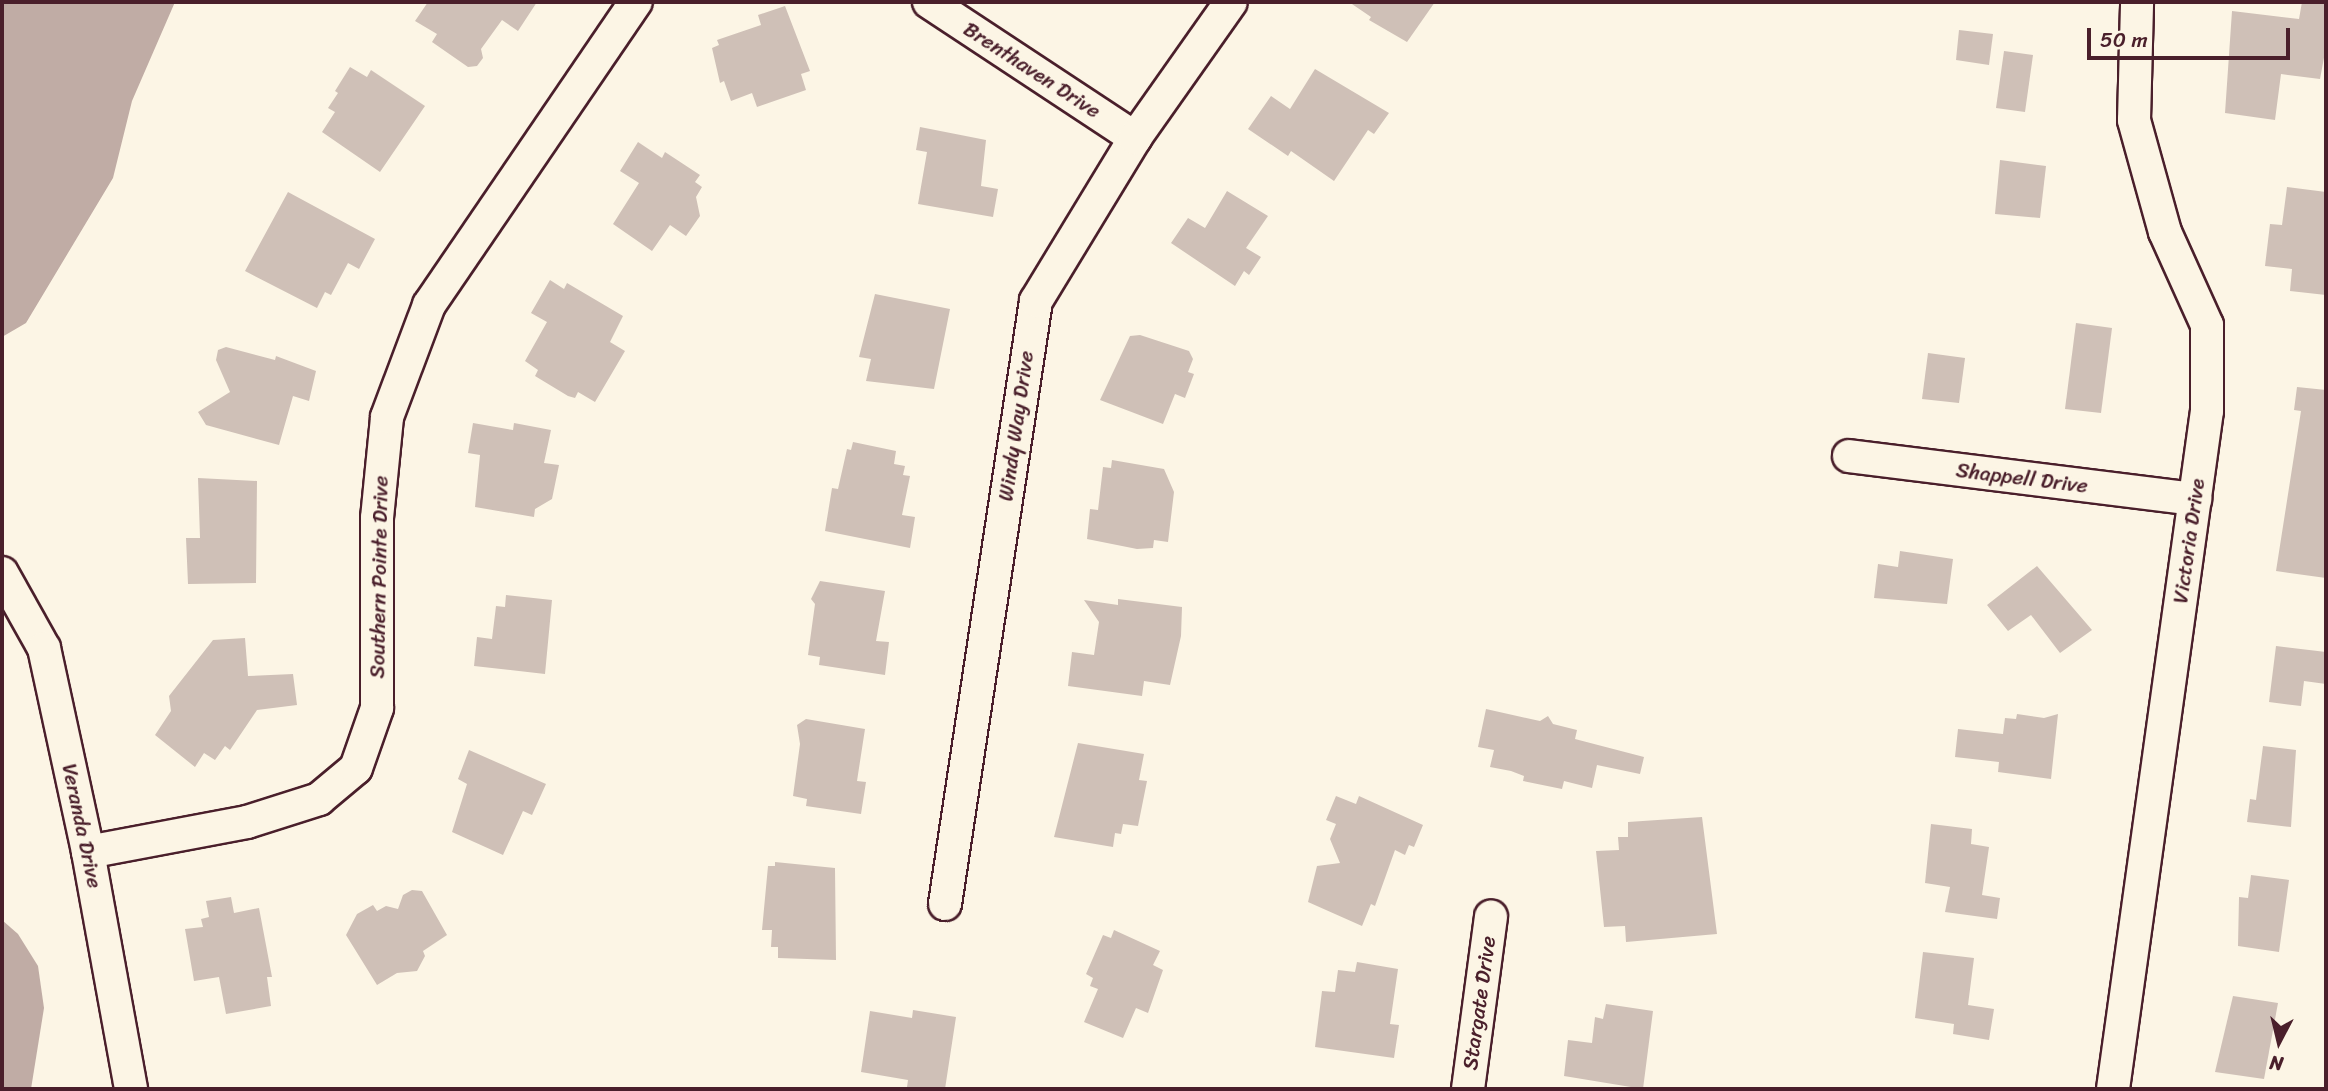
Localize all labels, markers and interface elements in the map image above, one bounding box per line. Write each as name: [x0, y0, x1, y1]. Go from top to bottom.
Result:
scale bar: [2090, 14, 2293, 58]
street label: Brenthaven Drive: [959, 16, 1105, 124]
text: 50 m: [2100, 21, 2148, 59]
street label: Windy Way Drive: [993, 349, 1039, 503]
street label: Shappell Drive: [1955, 457, 2089, 499]
street label: Southern Pointe Drive: [365, 475, 393, 679]
street label: Victoria Drive: [2168, 477, 2210, 605]
street label: Veranda Drive: [57, 761, 107, 891]
street label: Stargate Drive: [1457, 934, 1501, 1072]
north arrow: [2244, 1007, 2314, 1077]
text: N: [2268, 1046, 2285, 1081]

